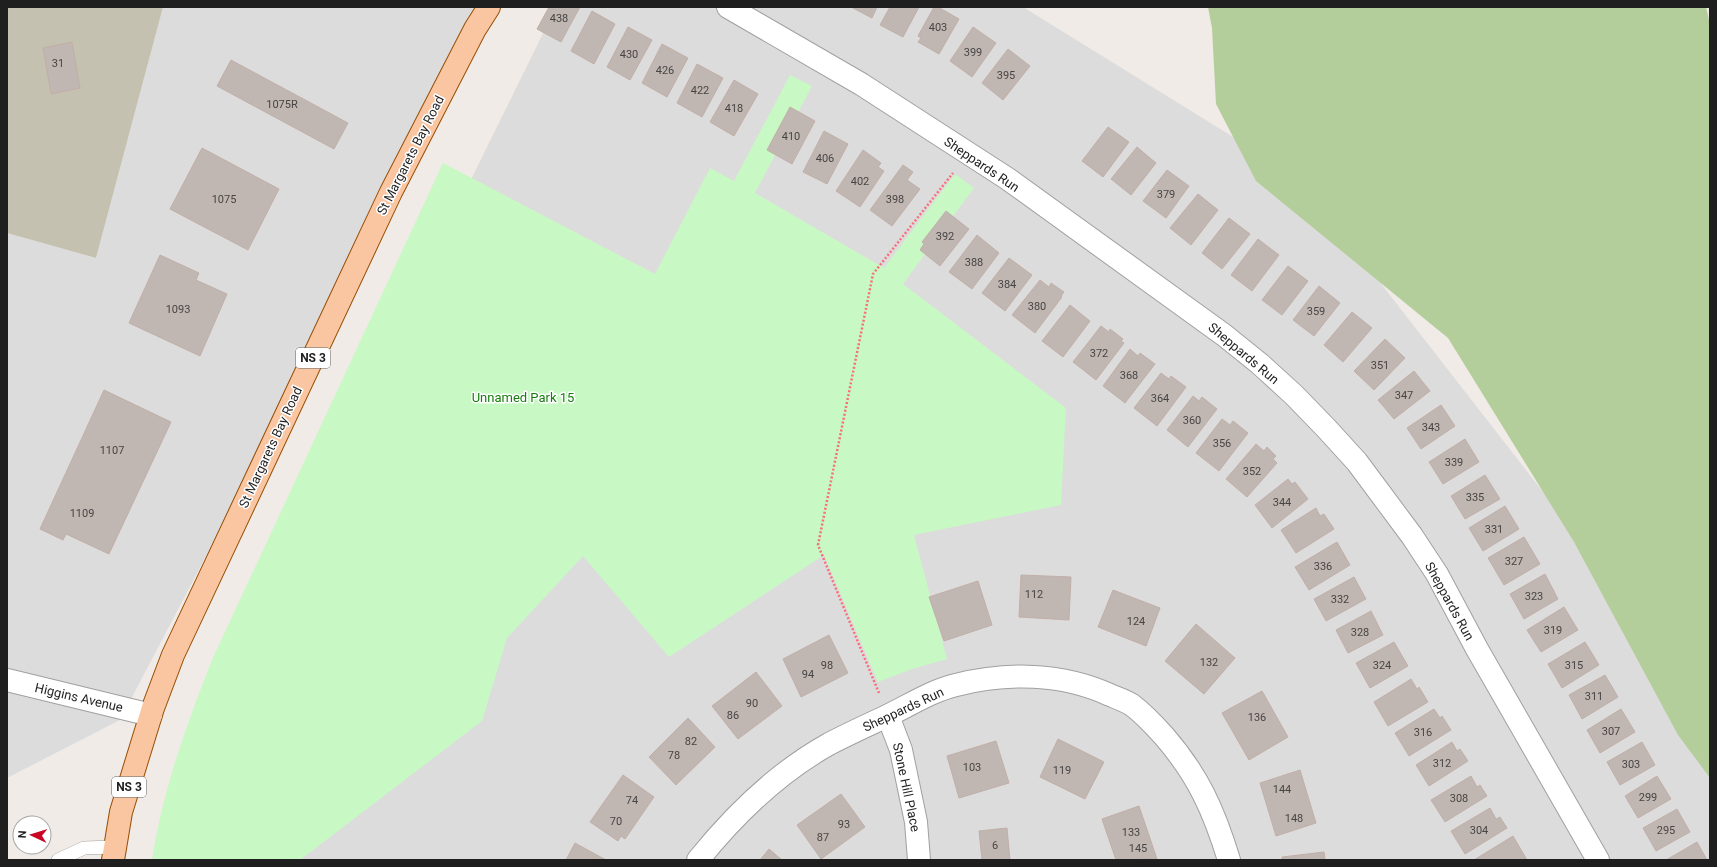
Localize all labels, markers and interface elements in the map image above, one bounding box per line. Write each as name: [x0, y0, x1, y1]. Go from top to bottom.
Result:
house number: 438: [550, 12, 568, 25]
house number: 403: [929, 21, 947, 34]
house number: 399: [964, 46, 982, 59]
house number: 430: [620, 48, 638, 61]
house number: 31: [52, 57, 64, 70]
house number: 426: [656, 64, 674, 77]
house number: 395: [997, 69, 1015, 82]
house number: 422: [691, 84, 709, 97]
street label: St Margarets Bay Road: [374, 93, 447, 217]
house number: 1075R: [266, 98, 298, 111]
house number: 418: [725, 102, 743, 115]
house number: 410: [782, 130, 800, 143]
street label: Sheppards Run: [941, 134, 1022, 195]
house number: 406: [816, 152, 834, 165]
house number: 402: [851, 175, 869, 188]
house number: 379: [1157, 188, 1175, 201]
house number: 1075: [212, 193, 236, 206]
house number: 398: [886, 193, 904, 206]
house number: 392: [936, 230, 954, 243]
house number: 388: [965, 256, 983, 269]
house number: 384: [998, 278, 1016, 291]
house number: 380: [1028, 300, 1046, 313]
house number: 1093: [166, 303, 190, 316]
house number: 359: [1307, 305, 1325, 318]
street label: Sheppards Run: [1205, 320, 1282, 387]
house number: 372: [1090, 347, 1108, 360]
road number: NS 3: [296, 348, 330, 368]
house number: 351: [1371, 359, 1389, 372]
house number: 368: [1120, 369, 1138, 382]
street label: St Margarets Bay Road: [236, 384, 305, 510]
house number: 347: [1395, 389, 1413, 402]
park label: Unnamed Park 15: [472, 390, 574, 405]
house number: 364: [1151, 392, 1169, 405]
house number: 360: [1183, 414, 1201, 427]
house number: 343: [1422, 421, 1440, 434]
house number: 356: [1213, 437, 1231, 450]
house number: 1107: [100, 444, 124, 457]
house number: 339: [1445, 456, 1463, 469]
house number: 352: [1243, 465, 1261, 478]
house number: 335: [1466, 491, 1484, 504]
house number: 344: [1273, 496, 1291, 509]
house number: 1109: [70, 507, 94, 520]
house number: 331: [1485, 523, 1503, 536]
house number: 327: [1505, 555, 1523, 568]
street label: Sheppards Run: [1422, 559, 1477, 643]
house number: 336: [1314, 560, 1332, 573]
house number: 112: [1025, 588, 1043, 601]
house number: 323: [1525, 590, 1543, 603]
house number: 332: [1331, 593, 1349, 606]
house number: 124: [1127, 615, 1145, 628]
house number: 319: [1544, 624, 1562, 637]
house number: 328: [1351, 626, 1369, 639]
house number: 132: [1200, 656, 1218, 669]
house number: 98: [821, 659, 833, 672]
house number: 324: [1373, 659, 1391, 672]
house number: 315: [1565, 659, 1583, 672]
house number: 94: [802, 668, 814, 681]
street label: Higgins Avenue: [33, 680, 124, 715]
street label: Sheppards Run: [860, 684, 946, 735]
house number: 311: [1585, 690, 1603, 703]
house number: 90: [746, 697, 758, 710]
house number: 86: [727, 709, 739, 722]
house number: 136: [1248, 711, 1266, 724]
house number: 307: [1602, 725, 1620, 738]
house number: 316: [1414, 726, 1432, 739]
house number: 82: [685, 735, 697, 748]
street label: Stone Hill Place: [890, 741, 923, 833]
house number: 78: [668, 749, 680, 762]
house number: 312: [1433, 757, 1451, 770]
house number: 303: [1622, 758, 1640, 771]
house number: 103: [963, 761, 981, 774]
house number: 119: [1053, 764, 1071, 777]
road number: NS 3: [112, 777, 146, 797]
house number: 144: [1273, 783, 1291, 796]
house number: 299: [1639, 791, 1657, 804]
house number: 308: [1450, 792, 1468, 805]
house number: 74: [626, 794, 638, 807]
house number: 148: [1285, 812, 1303, 825]
north arrow: [12, 815, 52, 855]
house number: 70: [610, 815, 622, 828]
house number: 93: [838, 818, 850, 831]
house number: 304: [1470, 824, 1488, 837]
house number: 295: [1657, 824, 1675, 837]
house number: 133: [1122, 826, 1140, 839]
text: N: [16, 830, 29, 839]
house number: 87: [817, 831, 829, 844]
house number: 6: [992, 839, 998, 852]
house number: 145: [1129, 842, 1147, 855]

